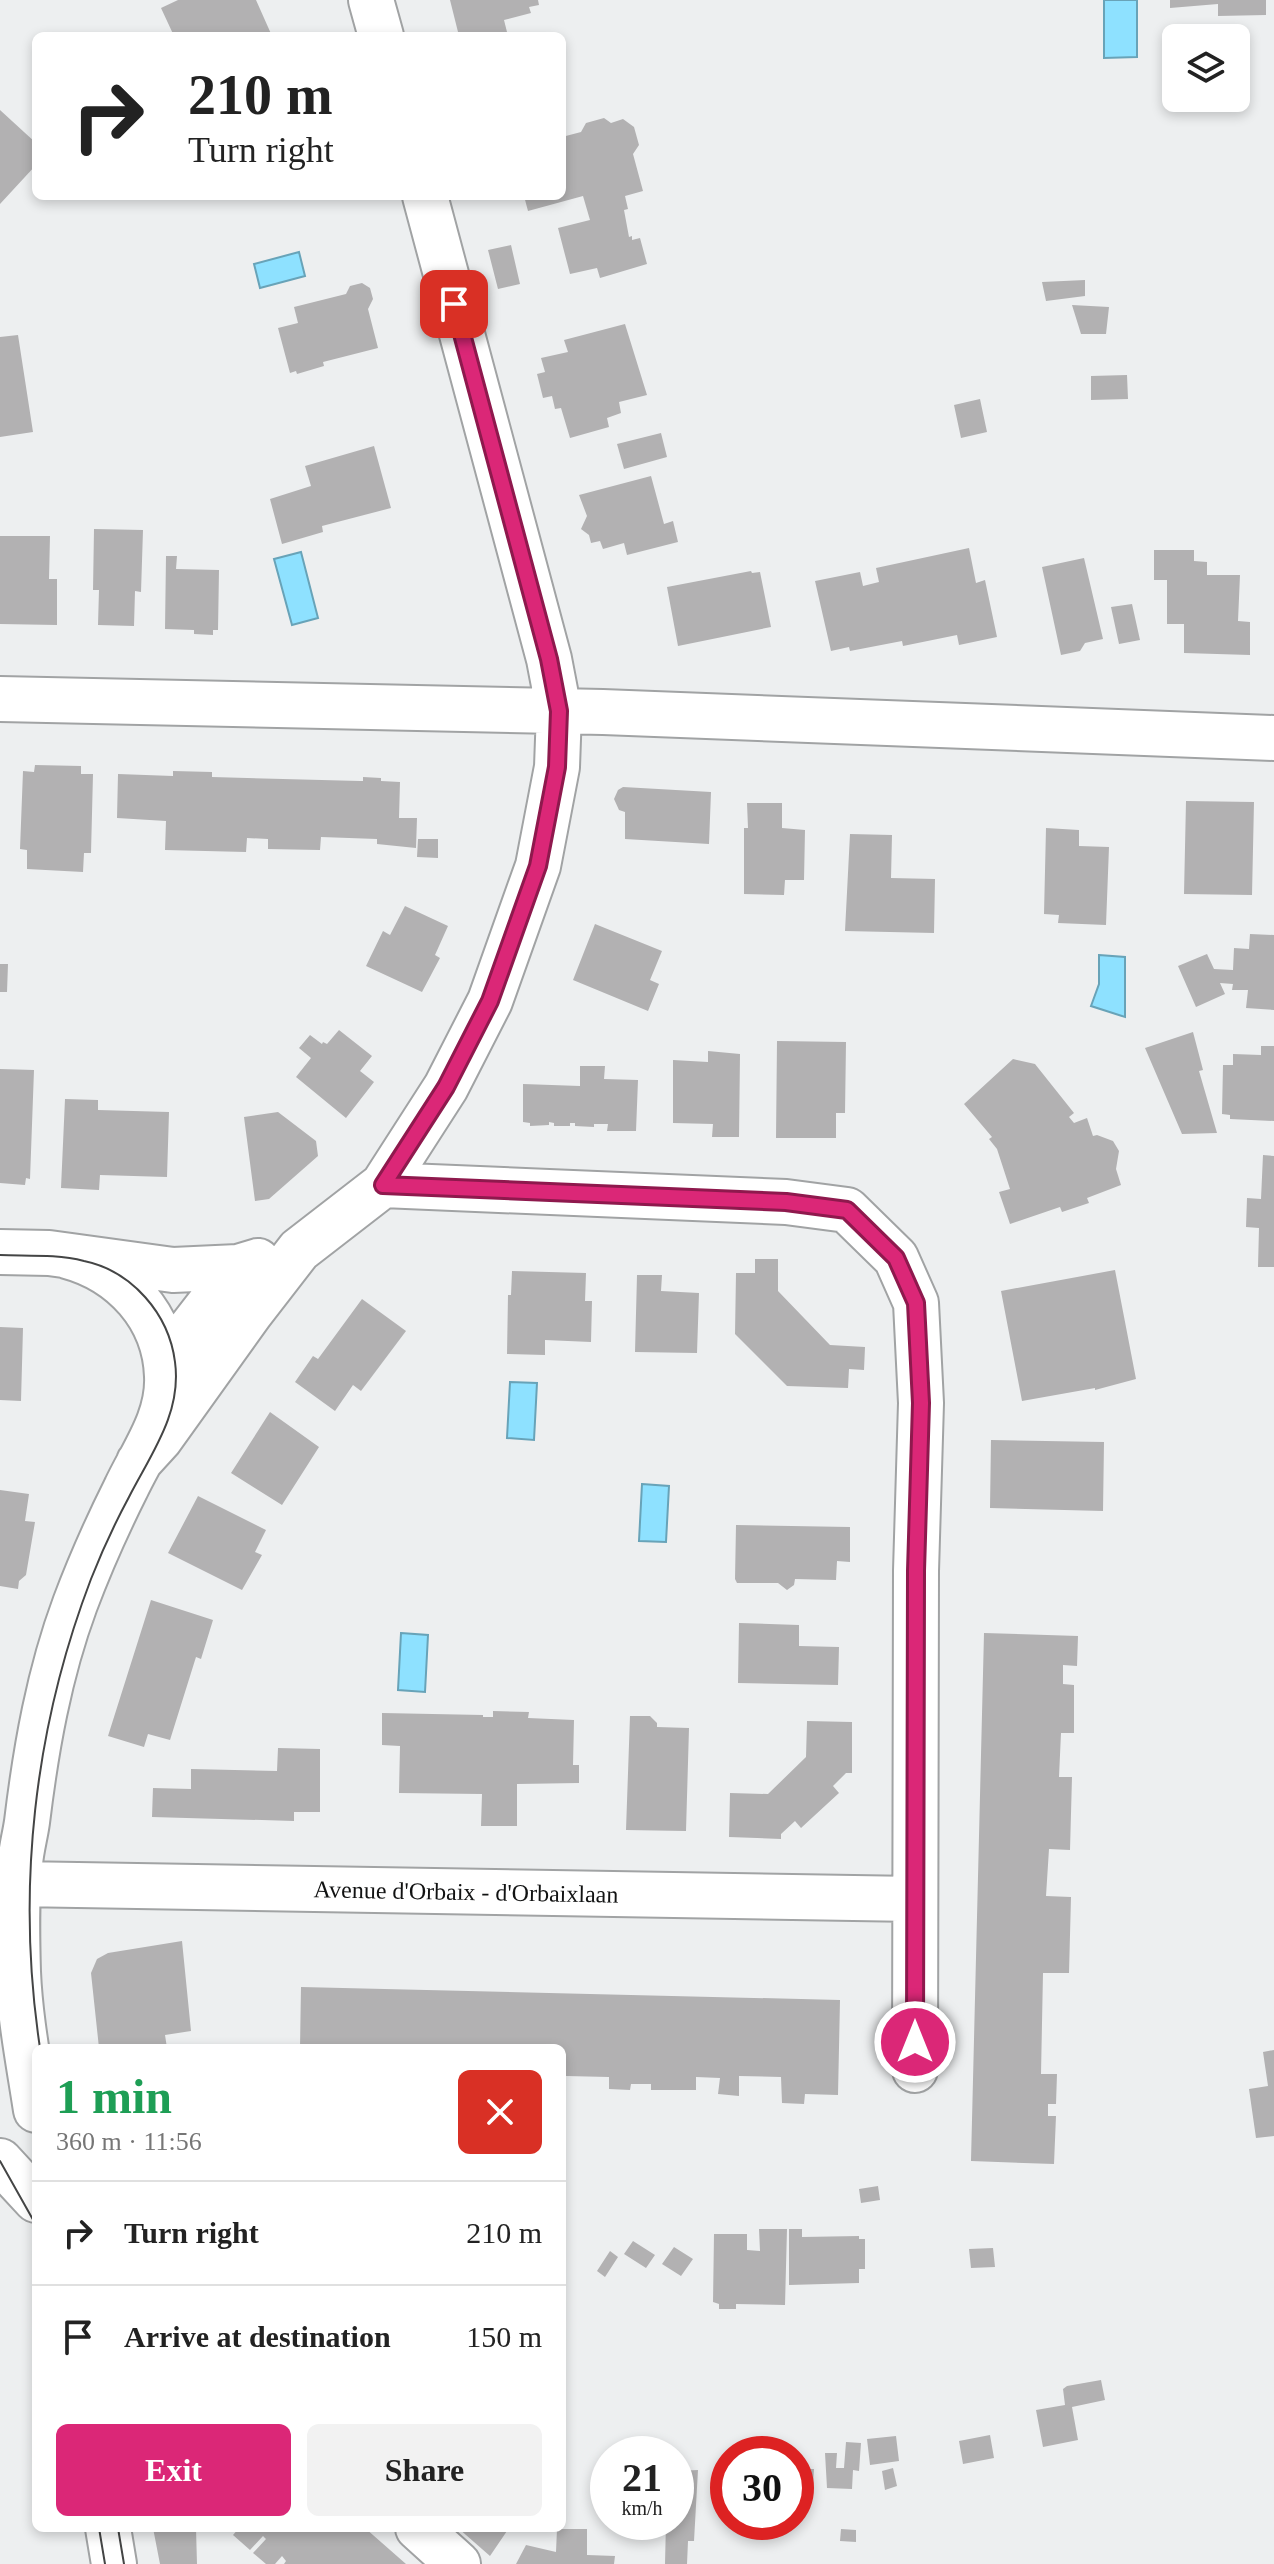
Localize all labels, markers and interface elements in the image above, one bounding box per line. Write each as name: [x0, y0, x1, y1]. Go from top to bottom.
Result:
map controls: [1162, 24, 1250, 112]
button: layers: [1162, 24, 1250, 112]
icon: right: [56, 64, 160, 168]
text: 210 m: [188, 64, 333, 126]
text: Turn right: [188, 130, 334, 170]
pin: [420, 270, 488, 338]
icon: arrive: [432, 282, 476, 326]
street label: Avenue d'Orbaix - d'Orbaixlaan: [313, 1876, 619, 1908]
position arrow: [873, 2000, 957, 2084]
text: 1 min: [56, 2070, 172, 2123]
button: close: [458, 2070, 542, 2154]
text: 360 m · 11:56: [56, 2127, 202, 2156]
icon: right: [56, 2211, 100, 2255]
text: Turn right: [124, 2216, 259, 2249]
text: 210 m: [466, 2216, 542, 2249]
icon: arrive: [56, 2315, 100, 2359]
text: Arrive at destination: [124, 2320, 391, 2353]
text: 150 m: [466, 2320, 542, 2353]
button: Exit: [56, 2424, 291, 2516]
button: Share: [307, 2424, 542, 2516]
speed limit sign: 30: [710, 2436, 814, 2540]
text: 21: [622, 2455, 662, 2500]
text: km/h: [621, 2497, 663, 2519]

